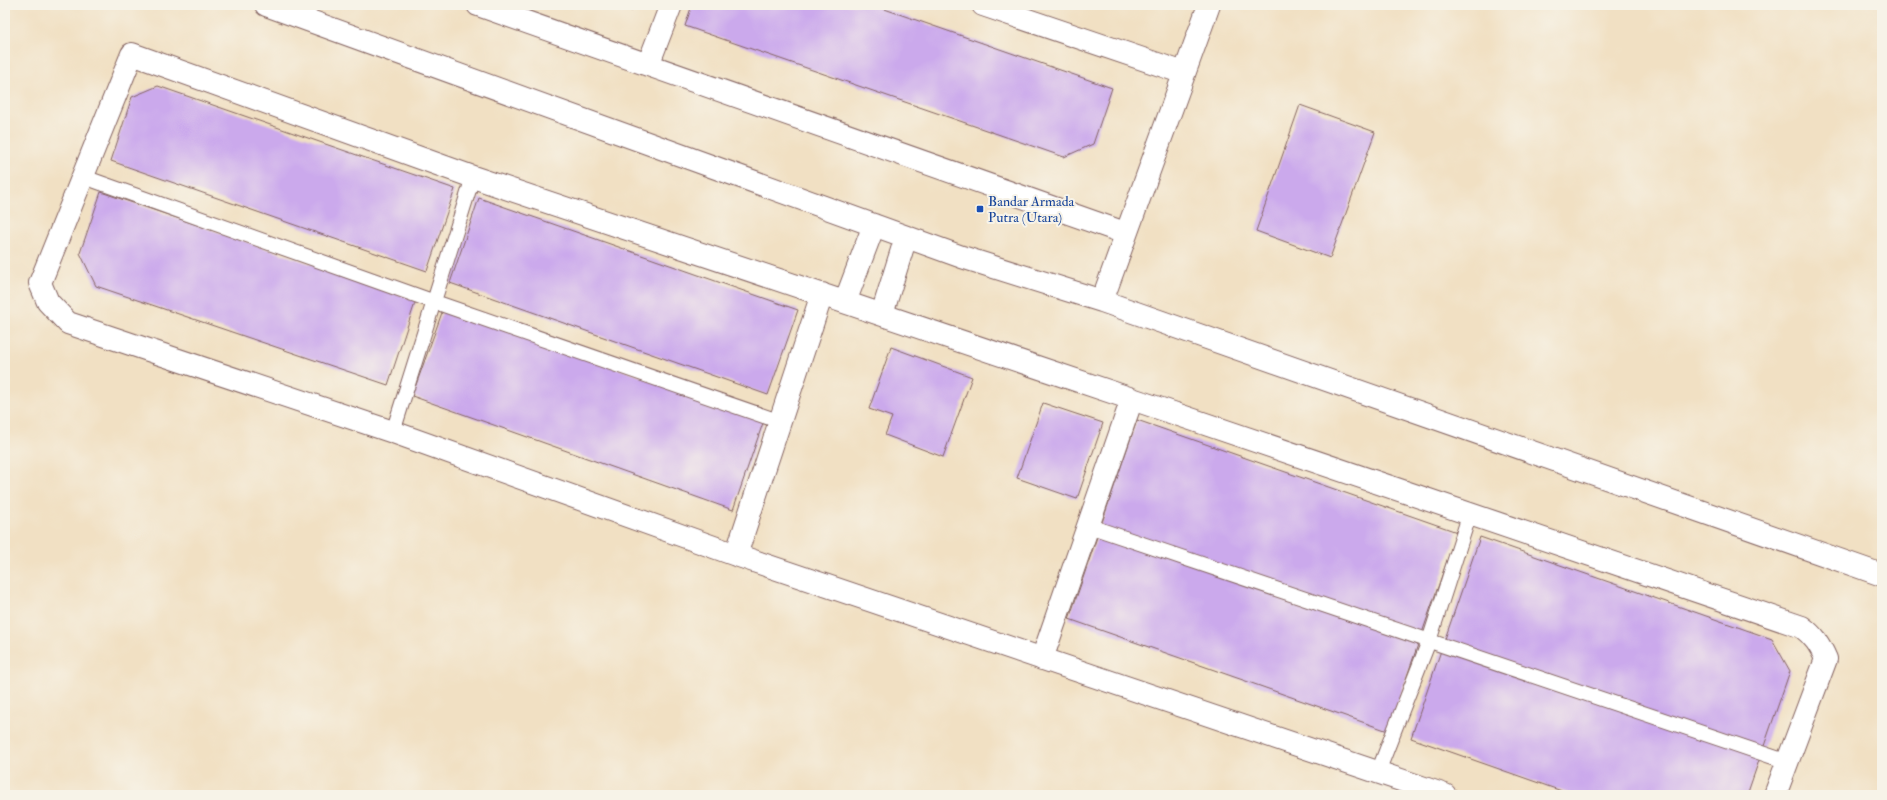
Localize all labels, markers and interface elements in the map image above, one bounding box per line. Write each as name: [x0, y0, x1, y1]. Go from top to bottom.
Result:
place label: Bandar Armada Putra (Utara): [988, 193, 1075, 226]
marker: Bandar Armada Putra (Utara): [975, 204, 985, 214]

